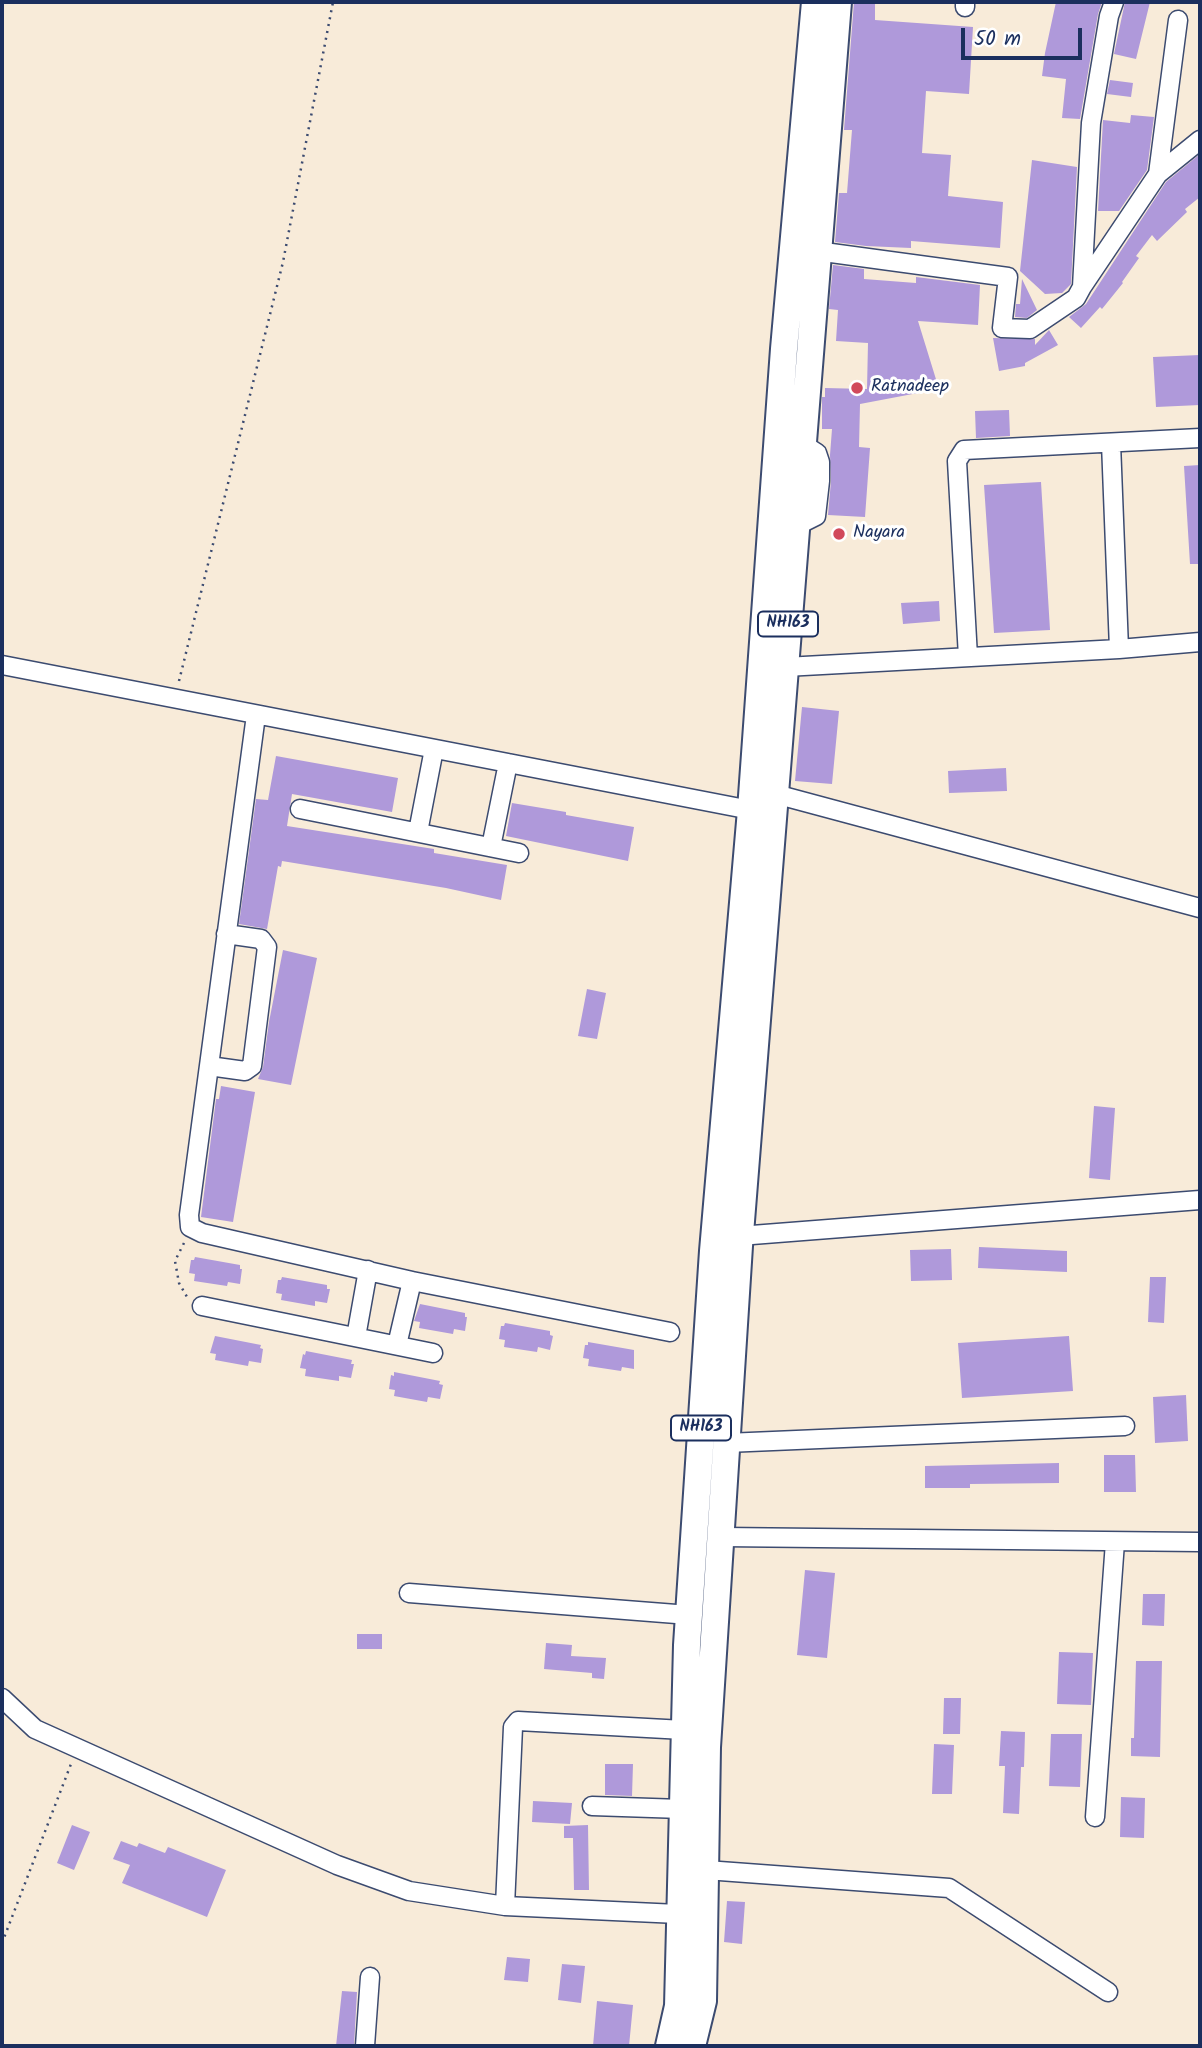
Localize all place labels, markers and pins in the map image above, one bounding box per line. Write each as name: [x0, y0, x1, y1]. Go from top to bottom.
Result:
place label: Ratnadeep: [871, 377, 949, 399]
marker: Ratnadeep: [849, 380, 865, 396]
place label: Nayara: [853, 523, 905, 545]
marker: Nayara: [831, 526, 847, 542]

